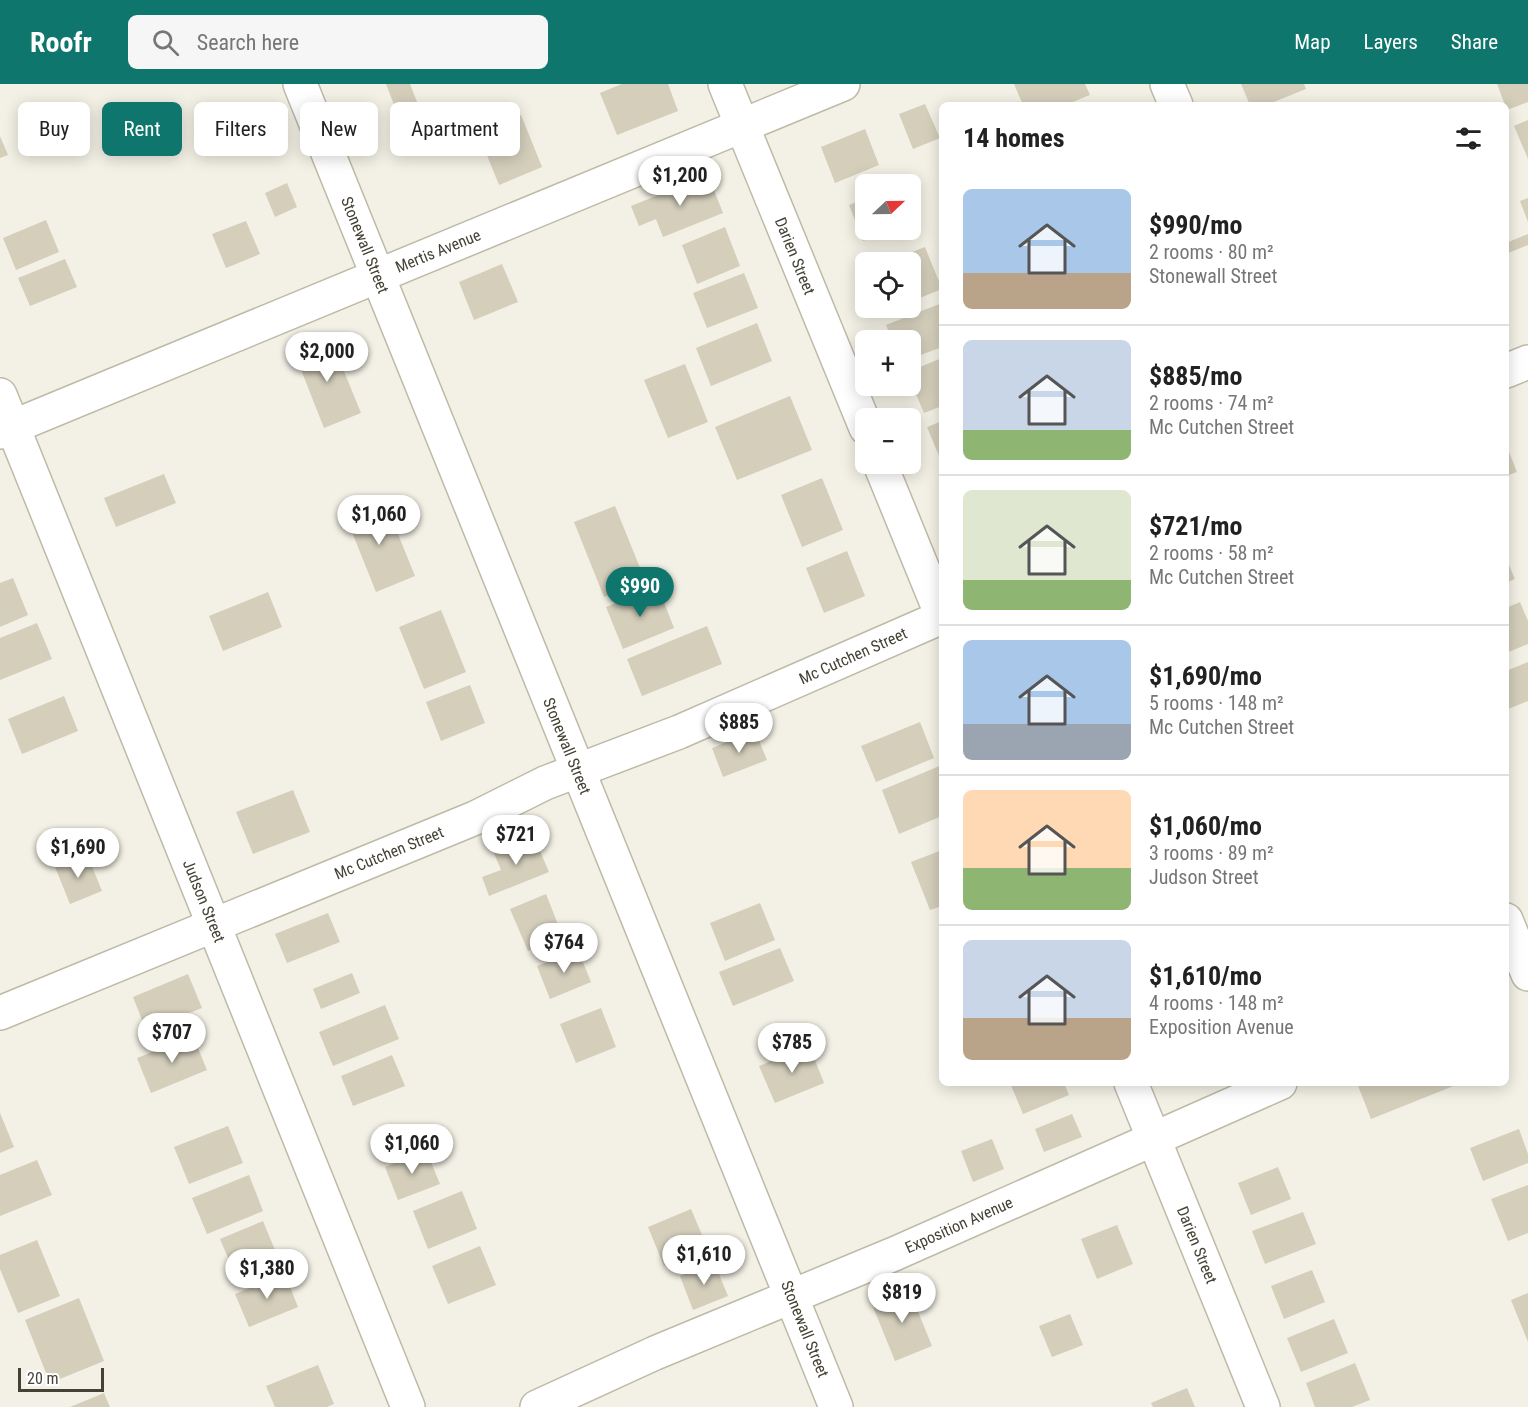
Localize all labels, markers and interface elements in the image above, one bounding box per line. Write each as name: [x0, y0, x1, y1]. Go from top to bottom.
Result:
search box: [128, 15, 548, 69]
text: Roofr: [30, 26, 92, 59]
icon: search: [149, 26, 182, 59]
text: Search here: [197, 30, 299, 55]
text: Map: [1294, 30, 1331, 54]
text: Layers: [1364, 30, 1418, 54]
text: Share: [1451, 30, 1498, 54]
chip: Buy: [18, 102, 90, 156]
chip: Rent: [102, 102, 182, 156]
chip: Filters: [194, 102, 288, 156]
chip: New: [300, 102, 378, 156]
chip: Apartment: [390, 102, 520, 156]
icon: filters: [1452, 122, 1485, 155]
text: 14 homes: [963, 123, 1065, 153]
pin: $1,200: [631, 156, 729, 207]
text: $1,200: [652, 163, 708, 187]
north arrow: [855, 174, 921, 240]
map controls: [855, 174, 921, 474]
street label: Stonewall Street: [337, 194, 393, 296]
text: $990/mo: [1149, 210, 1242, 240]
icon: home: [1011, 213, 1083, 285]
street label: Darien Street: [771, 215, 819, 298]
street label: Mertis Avenue: [393, 225, 483, 277]
text: 2 rooms · 80 m²: [1149, 240, 1274, 264]
button: locate: [855, 252, 921, 318]
text: Stonewall Street: [1149, 264, 1277, 288]
button: +: [855, 330, 921, 396]
pin: $2,000: [278, 332, 376, 383]
text: $2,000: [299, 339, 355, 363]
text: $885/mo: [1149, 361, 1242, 391]
icon: home: [1011, 364, 1083, 436]
text: 2 rooms · 74 m²: [1149, 391, 1274, 415]
button: −: [855, 408, 921, 474]
text: Mc Cutchen Street: [1149, 415, 1294, 439]
pin: $1,060: [330, 495, 428, 546]
text: $1,060: [351, 502, 407, 526]
text: $721/mo: [1149, 511, 1242, 541]
icon: home: [1011, 514, 1083, 586]
text: 2 rooms · 58 m²: [1149, 541, 1274, 565]
text: Mc Cutchen Street: [1149, 565, 1294, 589]
pin: $990: [604, 567, 676, 618]
text: $990: [620, 574, 660, 598]
street label: Mc Cutchen Street: [796, 624, 910, 688]
text: $1,690/mo: [1149, 661, 1262, 691]
icon: home: [1011, 664, 1083, 736]
text: 5 rooms · 148 m²: [1149, 691, 1284, 715]
street label: Stonewall Street: [539, 695, 595, 797]
pin: $885: [703, 703, 775, 754]
text: $885: [719, 710, 759, 734]
text: Mc Cutchen Street: [1149, 715, 1294, 739]
text: $1,060/mo: [1149, 811, 1262, 841]
icon: home: [1011, 814, 1083, 886]
pin: $721: [480, 815, 552, 866]
street label: Mc Cutchen Street: [332, 822, 447, 884]
text: $721: [496, 822, 536, 846]
pin: $1,690: [29, 828, 127, 879]
text: $1,690: [50, 835, 106, 859]
text: 3 rooms · 89 m²: [1149, 841, 1274, 865]
street label: Judson Street: [179, 857, 229, 945]
text: Judson Street: [1149, 865, 1259, 889]
pin: $764: [528, 923, 600, 974]
text: $764: [544, 930, 584, 954]
text: $1,610/mo: [1149, 961, 1262, 991]
icon: home: [1011, 964, 1083, 1036]
text: 4 rooms · 148 m²: [1149, 991, 1284, 1015]
pin: $707: [136, 1013, 208, 1064]
text: Exposition Avenue: [1149, 1015, 1294, 1039]
text: $707: [152, 1020, 192, 1044]
pin: $785: [756, 1023, 828, 1074]
text: $785: [772, 1030, 812, 1054]
pin: $1,060: [363, 1124, 461, 1175]
text: $1,060: [384, 1131, 440, 1155]
street label: Exposition Avenue: [902, 1193, 1016, 1257]
street label: Darien Street: [1173, 1204, 1221, 1287]
pin: $1,610: [655, 1235, 753, 1286]
text: $1,610: [676, 1242, 732, 1266]
pin: $1,380: [218, 1249, 316, 1300]
text: $1,380: [239, 1256, 295, 1280]
pin: $819: [866, 1273, 938, 1324]
street label: Stonewall Street: [777, 1278, 833, 1380]
text: $819: [882, 1280, 922, 1304]
scale bar: [18, 1365, 104, 1392]
text: 20 m: [27, 1369, 59, 1388]

